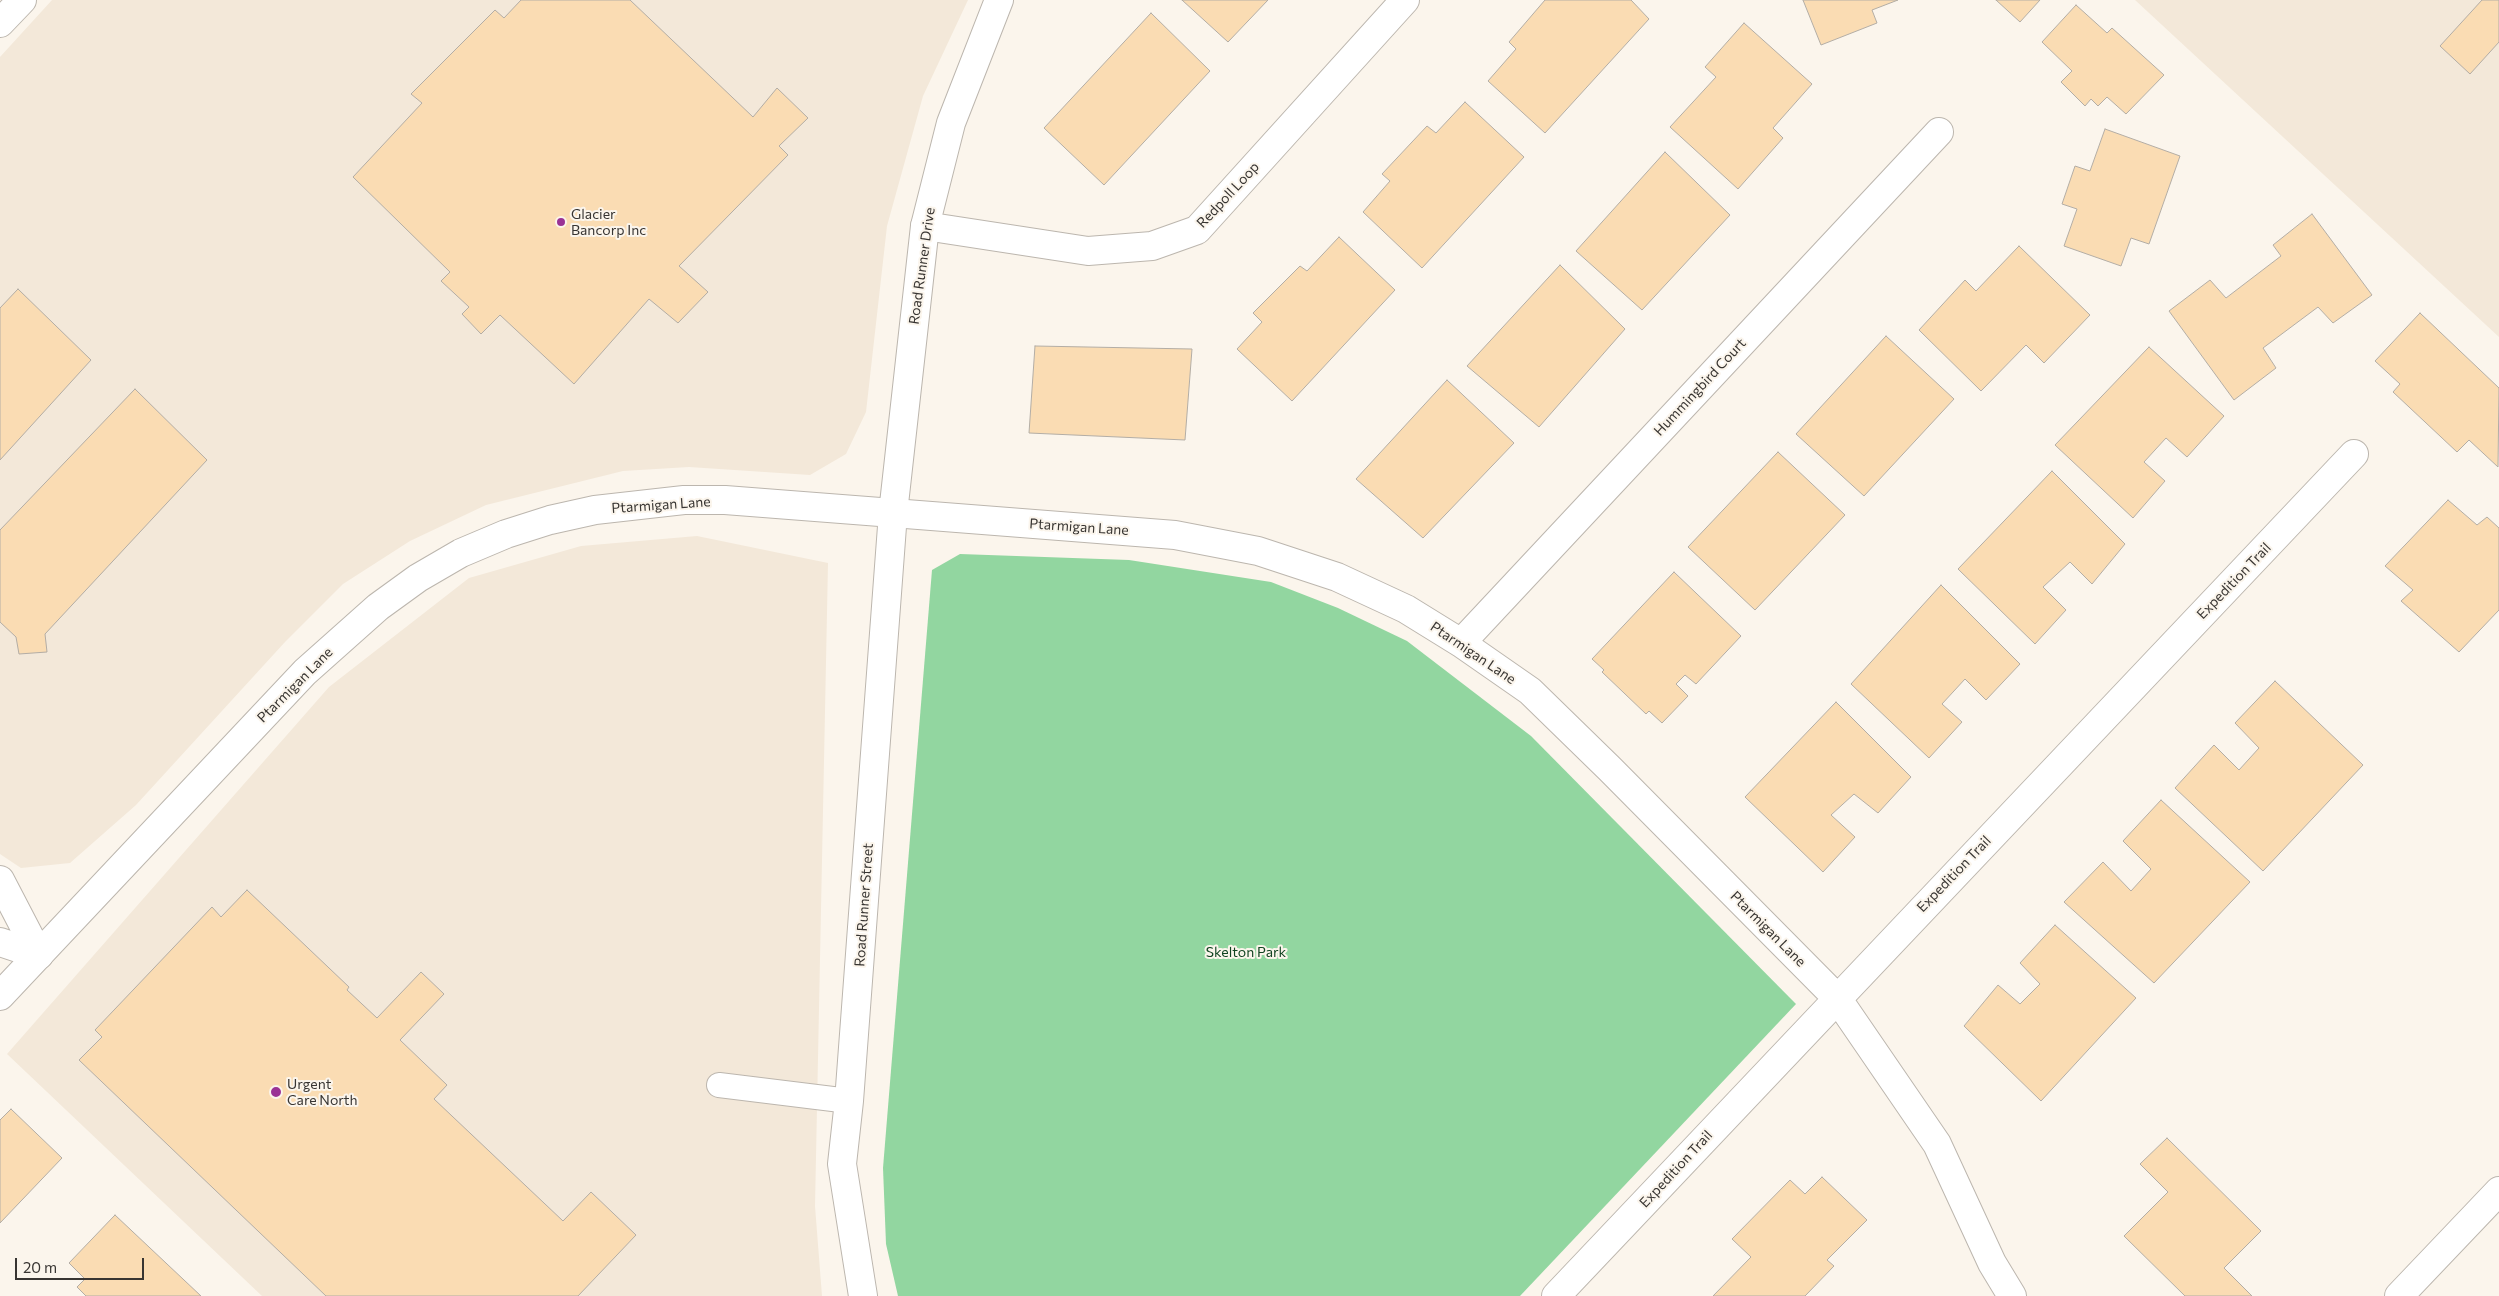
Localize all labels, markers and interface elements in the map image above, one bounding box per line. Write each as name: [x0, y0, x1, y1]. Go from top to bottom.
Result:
street label: Redpoll Loop: [1193, 159, 1263, 231]
place label: Glacier Bancorp Inc: [571, 206, 646, 238]
street label: Road Runner Drive: [905, 206, 939, 326]
marker: Glacier Bancorp Inc: [555, 216, 567, 228]
street label: Hummingbird Court: [1651, 335, 1749, 439]
street label: Ptarmigan Lane: [611, 493, 711, 517]
street label: Ptarmigan Lane: [1029, 515, 1129, 539]
street label: Expedition Trail: [2193, 539, 2275, 623]
street label: Ptarmigan Lane: [1427, 618, 1519, 688]
street label: Ptarmigan Lane: [254, 644, 336, 726]
street label: Expedition Trail: [1913, 832, 1995, 916]
street label: Road Runner Street: [851, 843, 877, 967]
street label: Ptarmigan Lane: [1727, 888, 1809, 970]
park label: Skelton Park: [1206, 944, 1286, 960]
place label: Urgent Care North: [287, 1076, 358, 1108]
marker: Urgent Care North: [269, 1085, 283, 1099]
street label: Expedition Trail: [1636, 1127, 1716, 1211]
scale bar: [18, 1248, 146, 1280]
text: 20 m: [23, 1258, 57, 1276]

